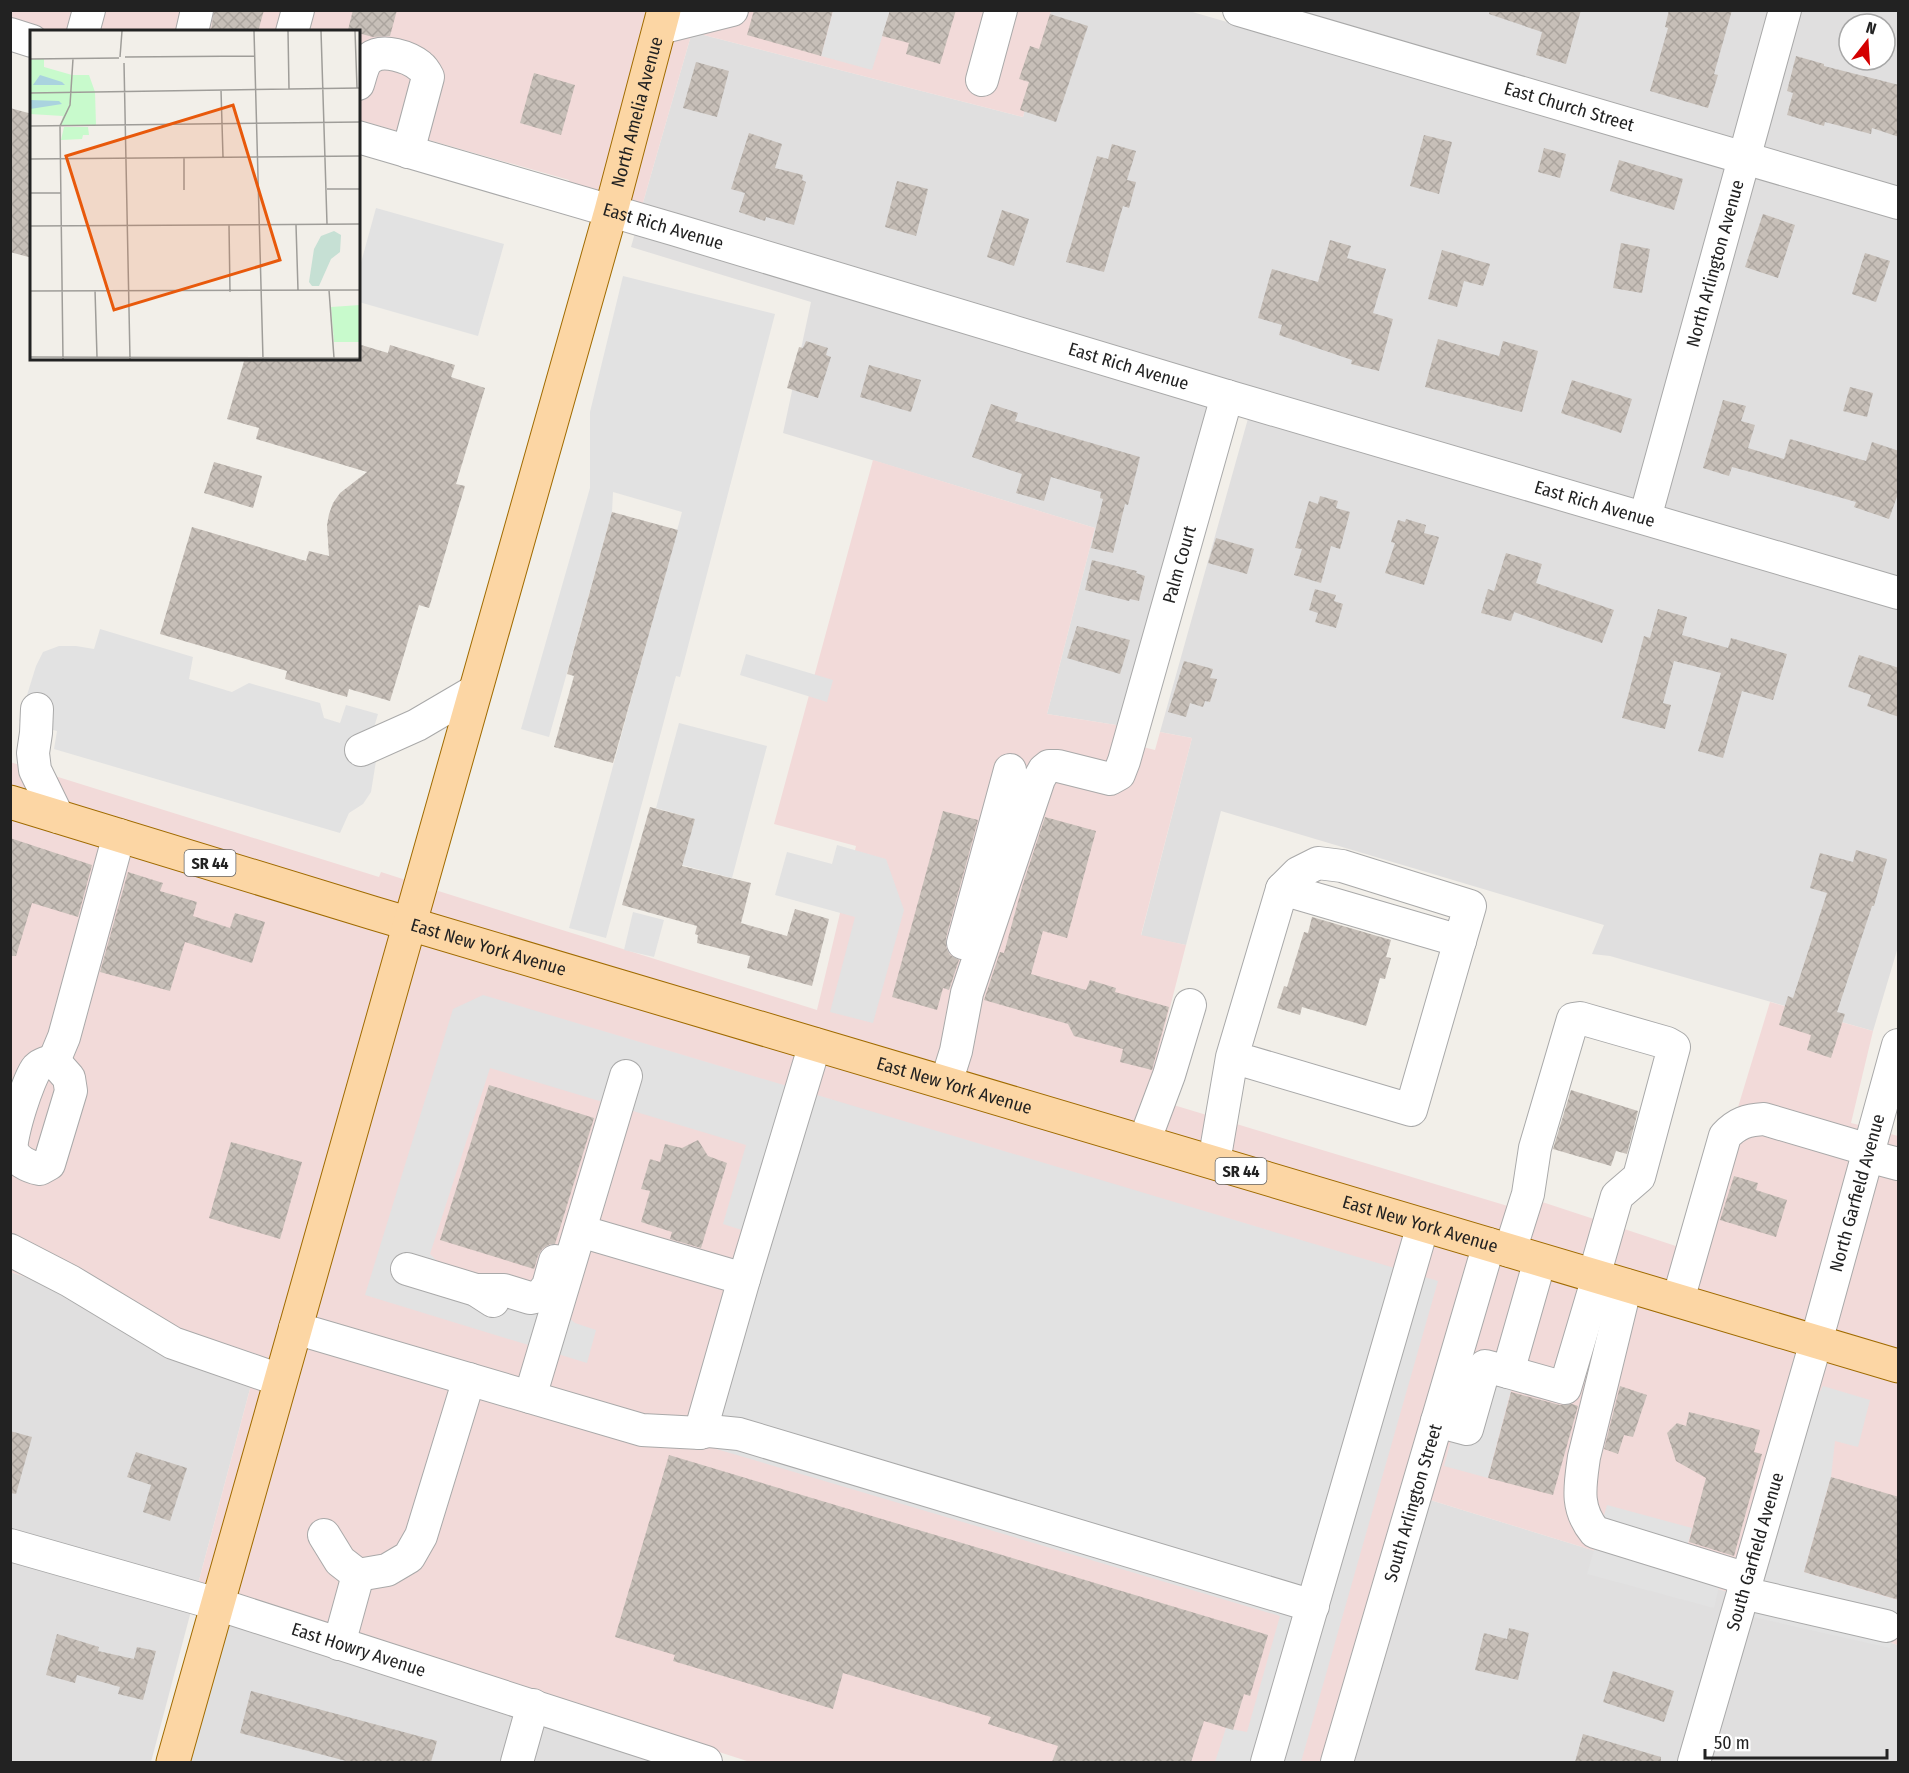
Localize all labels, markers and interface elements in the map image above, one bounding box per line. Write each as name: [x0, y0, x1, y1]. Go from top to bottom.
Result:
north arrow: [1837, 12, 1897, 72]
text: N: [1864, 18, 1879, 39]
inset map: [30, 30, 360, 360]
street label: North Amelia Avenue: [607, 34, 668, 190]
street label: East Church Street: [1502, 77, 1637, 136]
street label: North Arlington Avenue: [1682, 177, 1749, 349]
street label: East Rich Avenue: [600, 198, 726, 255]
street label: East Rich Avenue: [1066, 338, 1192, 395]
street label: East Rich Avenue: [1532, 476, 1658, 532]
street label: Palm Court: [1158, 523, 1201, 606]
road number: SR 44: [184, 850, 236, 876]
street label: East New York Avenue: [408, 914, 569, 981]
street label: East New York Avenue: [874, 1052, 1035, 1119]
street label: North Garfield Avenue: [1825, 1111, 1889, 1274]
road number: SR 44: [1216, 1158, 1266, 1184]
street label: East New York Avenue: [1340, 1191, 1501, 1258]
street label: South Arlington Street: [1379, 1421, 1447, 1585]
street label: South Garfield Avenue: [1722, 1470, 1789, 1633]
street label: East Howry Avenue: [289, 1618, 428, 1682]
scale bar: [1705, 1722, 1886, 1760]
text: 50 m: [1714, 1732, 1750, 1754]

